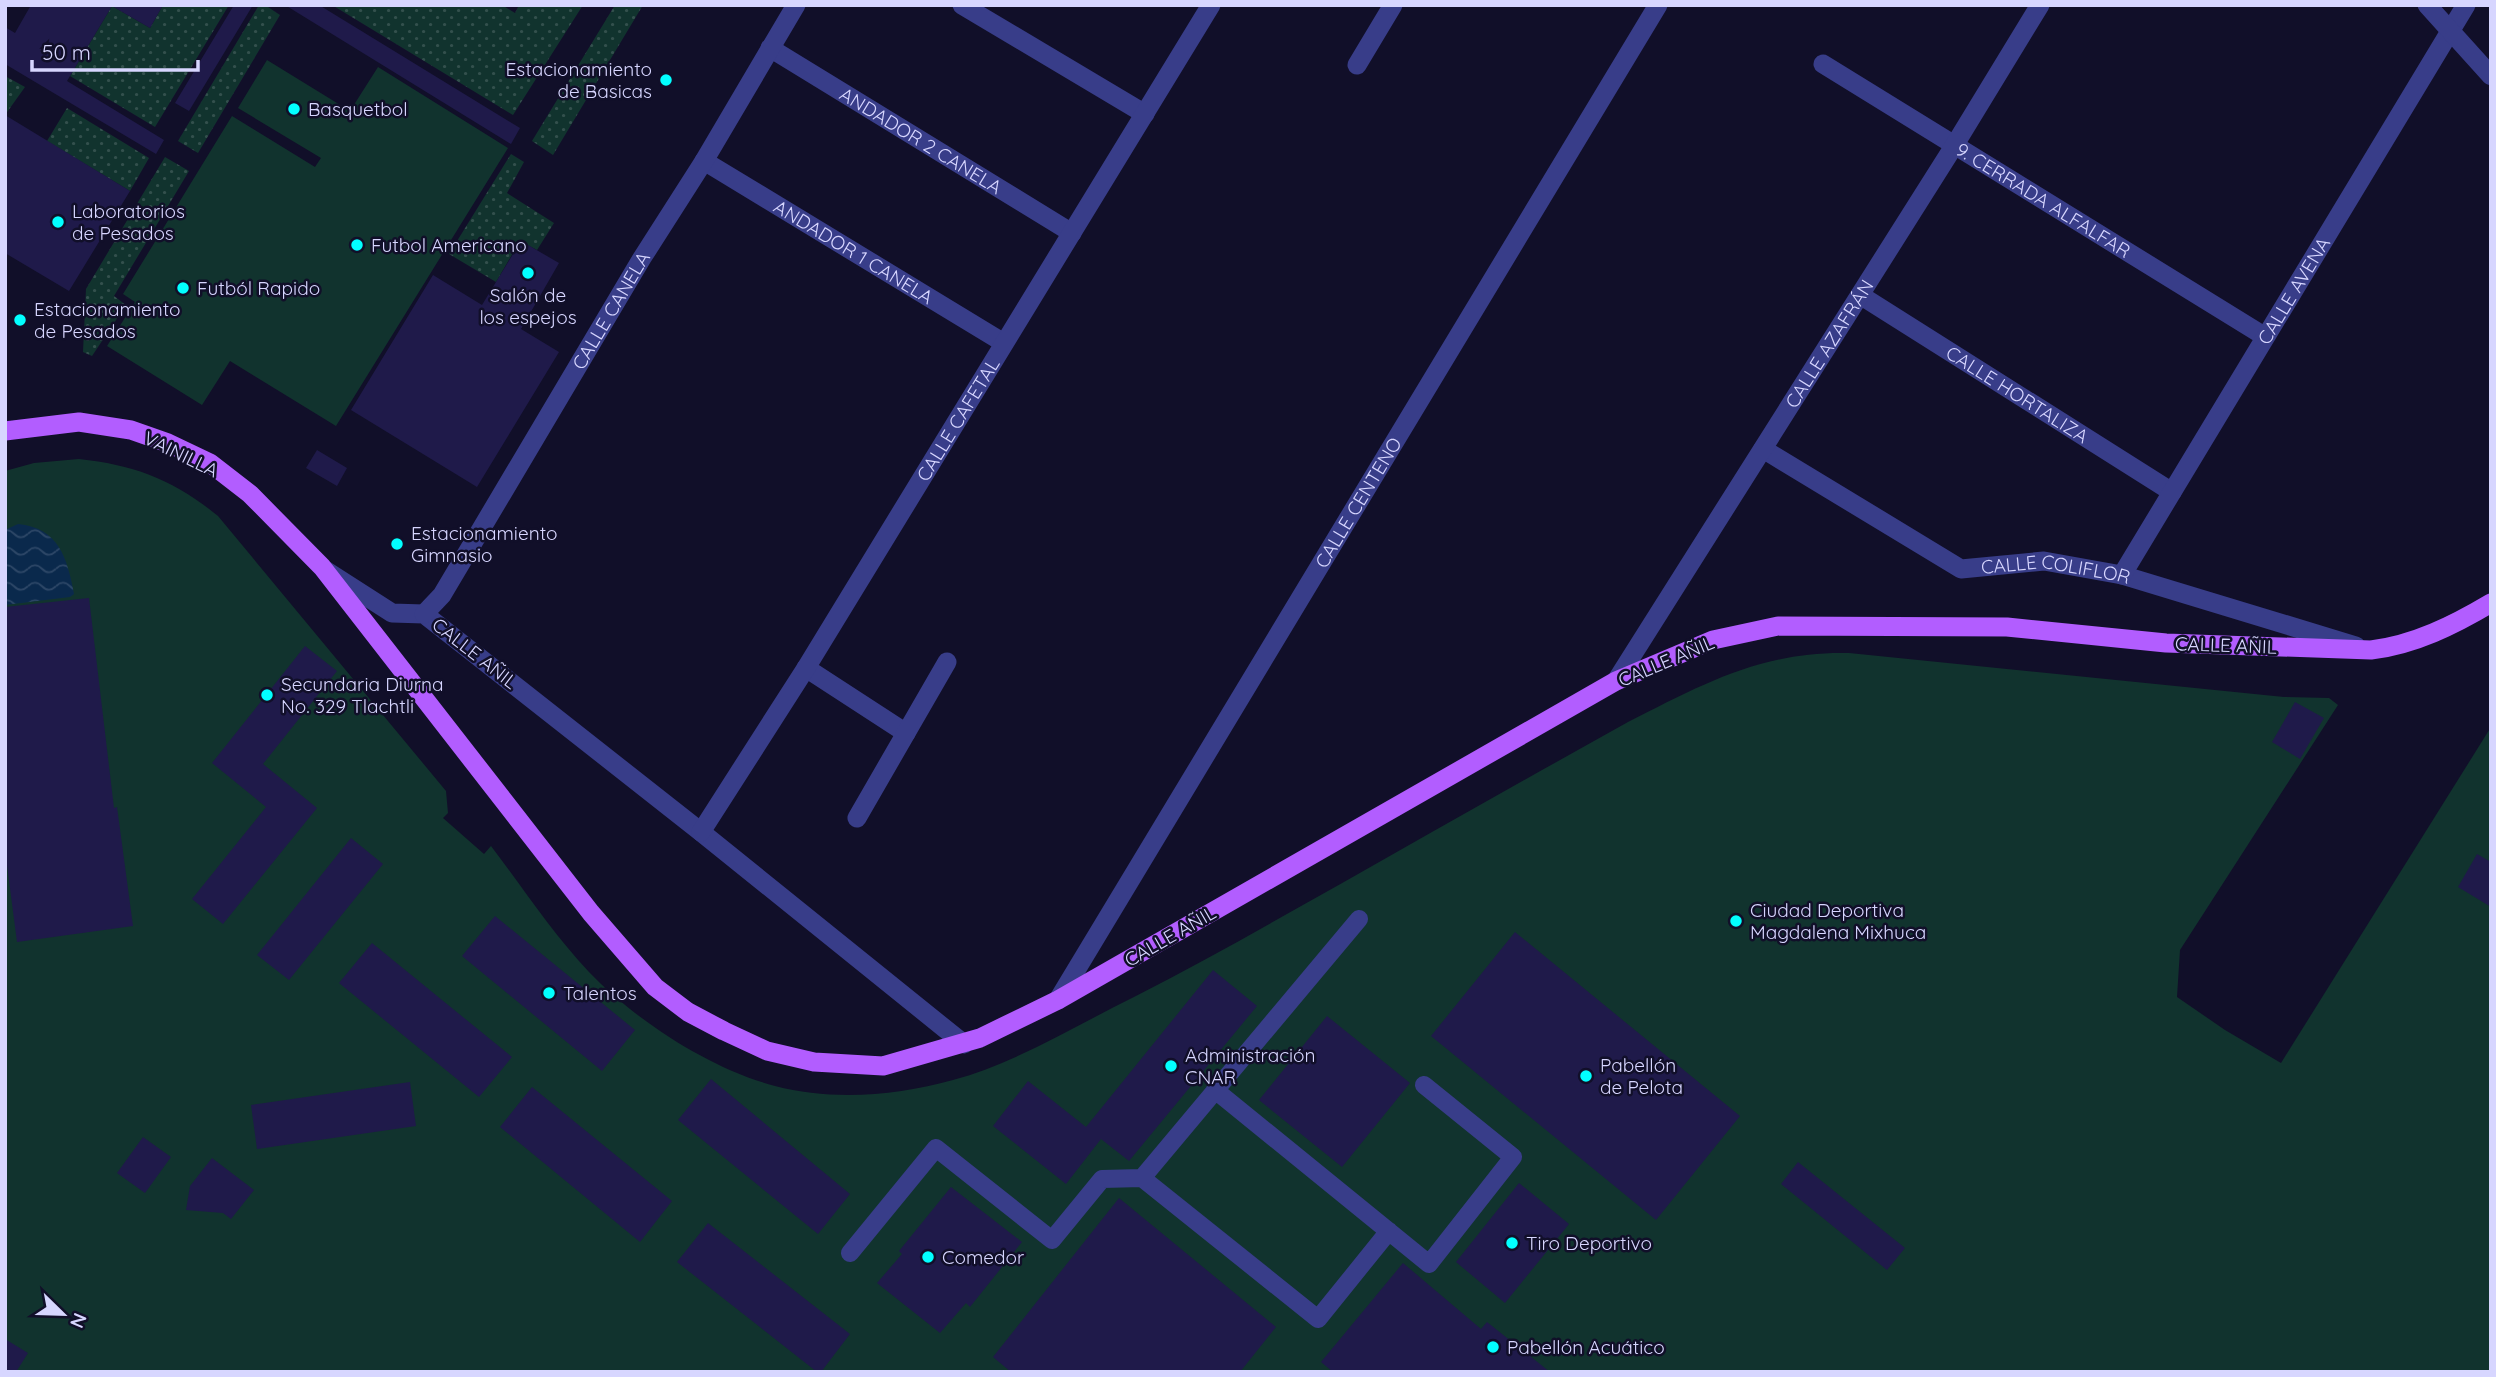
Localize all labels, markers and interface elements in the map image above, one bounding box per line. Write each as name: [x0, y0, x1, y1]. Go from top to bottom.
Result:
scale bar: [32, 28, 198, 72]
text: 50 m: [42, 39, 91, 65]
place label: Estacionamiento de Basicas: [506, 57, 652, 103]
marker: Estacionamiento de Basicas: [658, 72, 674, 88]
street label: ANDADOR 2 CANELA: [836, 82, 1006, 199]
place label: Basquetbol: [308, 97, 408, 121]
marker: Basquetbol: [286, 101, 302, 117]
street label: 9. CERRADA ALFALFAR: [1952, 137, 2135, 263]
street label: ANDADOR 1 CANELA: [770, 194, 938, 309]
place label: Laboratorios de Pesados: [72, 199, 185, 245]
marker: Laboratorios de Pesados: [50, 214, 66, 230]
place label: Futbol Americano: [371, 233, 527, 257]
street label: CALLE AVENA: [2252, 233, 2335, 349]
marker: Futbol Americano: [349, 237, 365, 253]
street label: CALLE CANELA: [567, 247, 655, 374]
marker: Salón de los espejos: [520, 265, 536, 281]
street label: CALLE AZAFRÁN: [1780, 275, 1879, 412]
place label: Futból Rapido: [197, 276, 320, 300]
marker: Futból Rapido: [175, 280, 191, 296]
place label: Salón de los espejos: [479, 283, 577, 329]
place label: Estacionamiento de Pesados: [34, 297, 180, 343]
marker: Estacionamiento de Pesados: [12, 312, 28, 328]
street label: CALLE HORTALIZA: [1942, 340, 2093, 448]
street label: CALLE CAFETAL: [911, 353, 1005, 485]
street label: VAINILLA: [140, 426, 222, 482]
street label: CALLE CENTENO: [1309, 433, 1407, 572]
place label: Estacionamiento Gimnasio: [411, 521, 557, 567]
marker: Estacionamiento Gimnasio: [389, 536, 405, 552]
street label: CALLE COLIFLOR: [1980, 549, 2133, 589]
street label: CALLE AÑIL: [427, 612, 523, 694]
street label: CALLE AÑIL: [1614, 630, 1718, 692]
street label: CALLE AÑIL: [2175, 631, 2277, 659]
place label: Secundaria Diurna No. 329 Tlachtli: [281, 672, 444, 718]
marker: Secundaria Diurna No. 329 Tlachtli: [259, 687, 275, 703]
place label: Ciudad Deportiva Magdalena Mixhuca: [1750, 898, 1926, 944]
street label: CALLE AÑIL: [1120, 900, 1220, 972]
marker: Ciudad Deportiva Magdalena Mixhuca: [1728, 913, 1744, 929]
place label: Talentos: [563, 981, 637, 1005]
marker: Talentos: [541, 985, 557, 1001]
place label: Administración CNAR: [1185, 1043, 1316, 1089]
place label: Pabellón de Pelota: [1600, 1053, 1683, 1099]
marker: Administración CNAR: [1163, 1058, 1179, 1074]
marker: Pabellón de Pelota: [1578, 1068, 1594, 1084]
place label: Tiro Deportivo: [1526, 1231, 1652, 1255]
marker: Tiro Deportivo: [1504, 1235, 1520, 1251]
place label: Comedor: [942, 1245, 1025, 1269]
marker: Comedor: [920, 1249, 936, 1265]
north arrow: [28, 1279, 98, 1349]
text: N: [65, 1310, 92, 1332]
place label: Pabellón Acuático: [1507, 1335, 1665, 1359]
marker: Pabellón Acuático: [1485, 1339, 1501, 1355]

